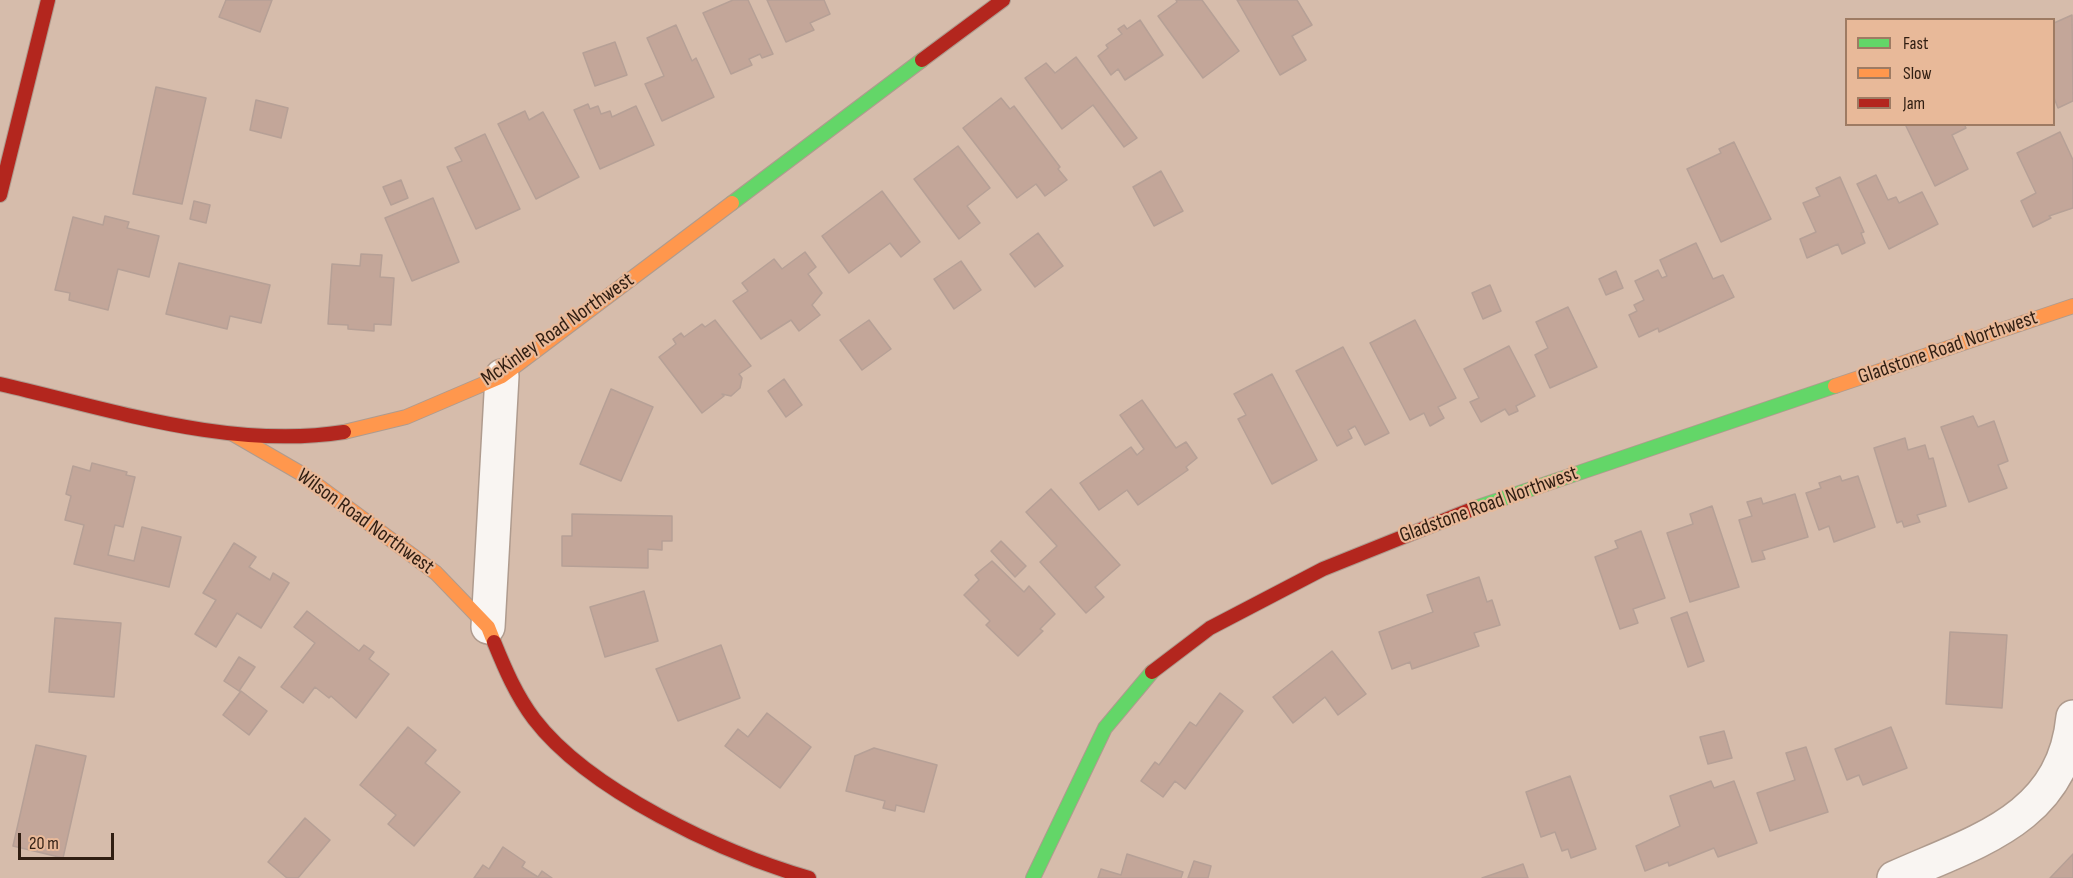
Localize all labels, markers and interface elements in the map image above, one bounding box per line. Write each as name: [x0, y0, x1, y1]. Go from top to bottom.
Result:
legend: [1845, 18, 2055, 126]
text: Fast: [1903, 33, 1928, 54]
text: Slow: [1903, 63, 1932, 84]
text: Jam: [1903, 93, 1925, 114]
street label: McKinley Road Northwest: [477, 268, 639, 392]
street label: Gladstone Road Northwest: [1855, 305, 2041, 391]
street label: Gladstone Road Northwest: [1396, 461, 1582, 549]
street label: Wilson Road Northwest: [291, 464, 439, 580]
scale bar: [21, 821, 117, 859]
text: 20 m: [29, 833, 59, 854]

